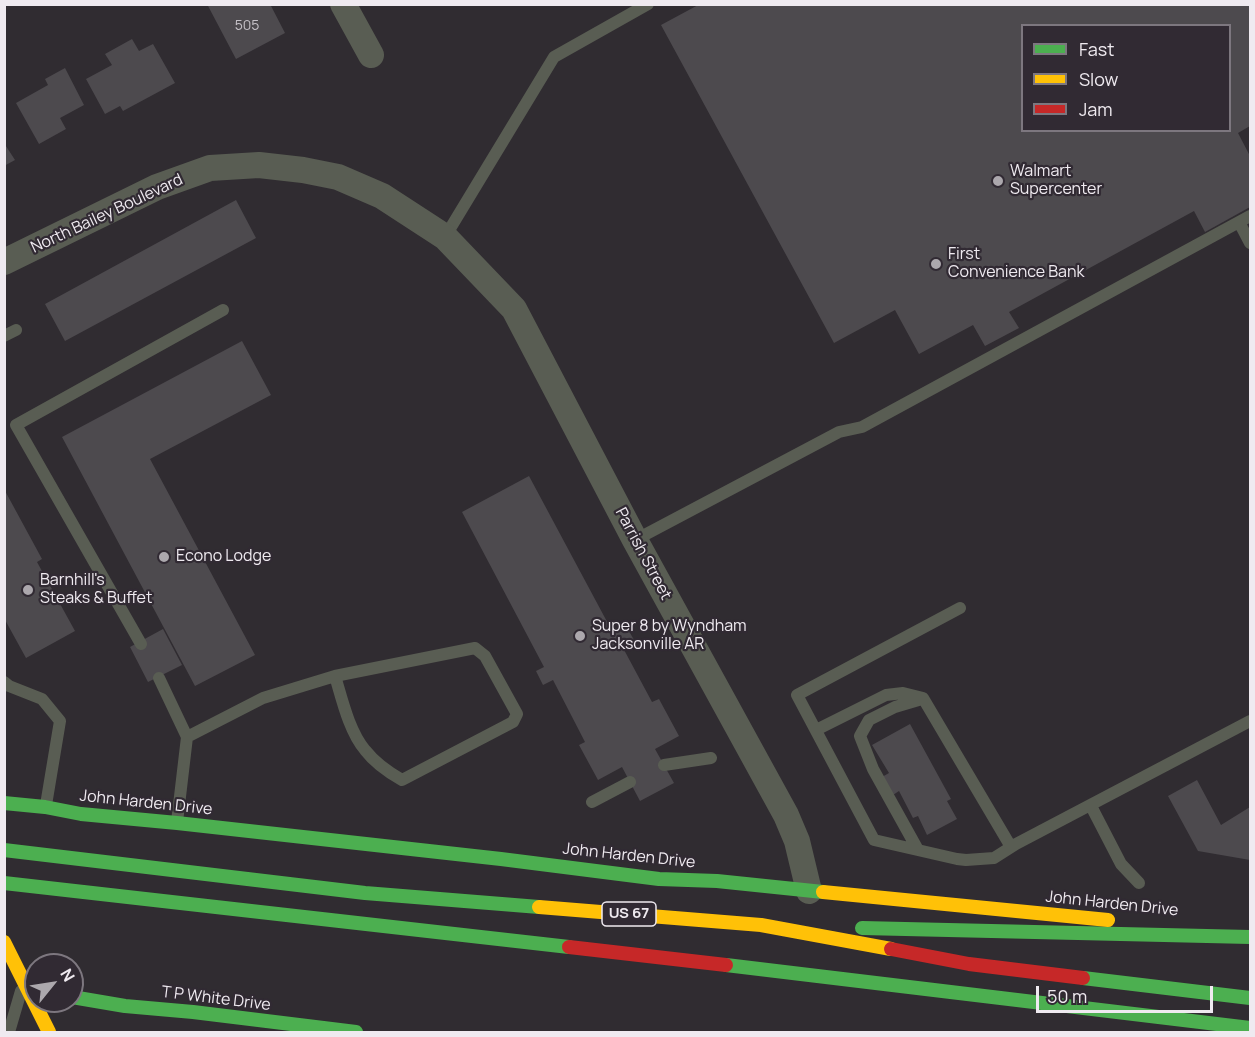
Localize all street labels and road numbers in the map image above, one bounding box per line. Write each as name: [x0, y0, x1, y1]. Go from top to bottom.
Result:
street label: North Bailey Boulevard: [28, 170, 186, 258]
street label: Parrish Street: [611, 505, 675, 603]
street label: John Harden Drive: [79, 786, 213, 820]
street label: John Harden Drive: [562, 839, 696, 873]
street label: John Harden Drive: [1045, 887, 1179, 921]
road number: US 67: [602, 902, 656, 926]
street label: T P White Drive: [160, 983, 272, 1015]

